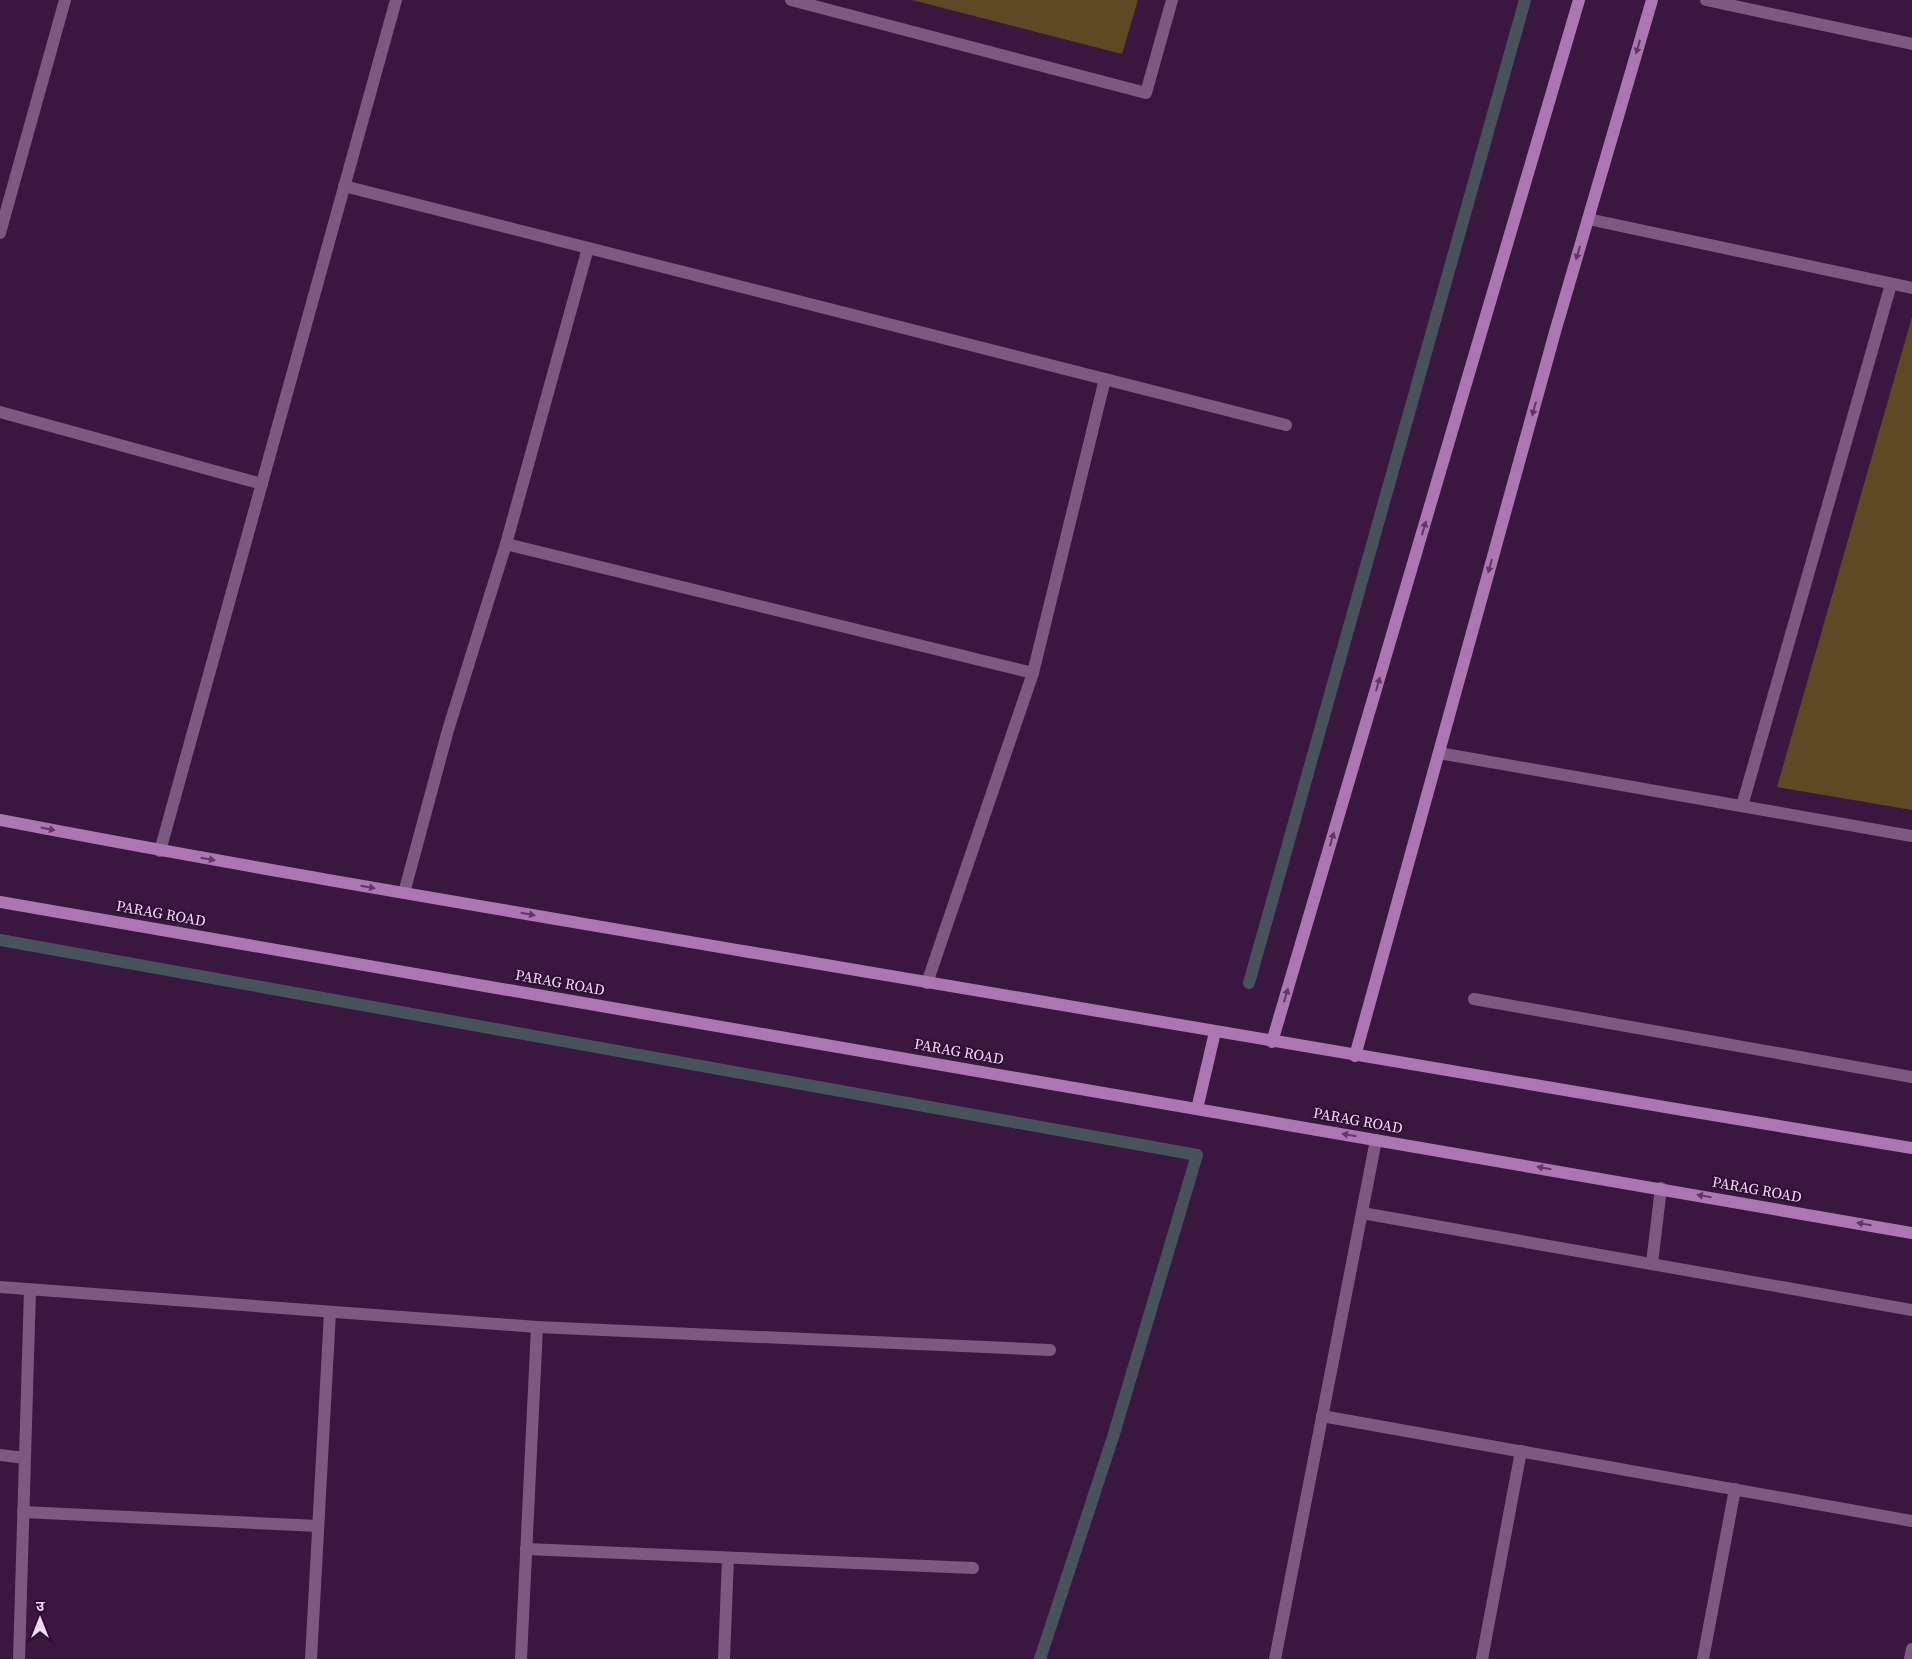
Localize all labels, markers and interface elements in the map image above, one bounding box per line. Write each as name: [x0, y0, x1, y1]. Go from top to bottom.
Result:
one-way arrow: [1634, 39, 1642, 54]
one-way arrow: [1573, 246, 1581, 261]
one-way arrow: [1529, 402, 1537, 417]
one-way arrow: [1420, 520, 1428, 535]
one-way arrow: [1486, 559, 1494, 574]
one-way arrow: [1374, 676, 1382, 691]
one-way arrow: [40, 826, 56, 834]
one-way arrow: [1328, 832, 1336, 847]
one-way arrow: [200, 856, 216, 864]
one-way arrow: [360, 883, 376, 891]
street label: PARAG ROAD: [115, 895, 207, 931]
one-way arrow: [520, 911, 536, 919]
street label: PARAG ROAD: [514, 964, 606, 1000]
one-way arrow: [1282, 988, 1290, 1003]
street label: PARAG ROAD: [913, 1033, 1005, 1069]
street label: PARAG ROAD: [1312, 1102, 1404, 1138]
one-way arrow: [1341, 1130, 1357, 1138]
one-way arrow: [1535, 1164, 1551, 1172]
street label: PARAG ROAD: [1711, 1171, 1803, 1207]
one-way arrow: [1696, 1191, 1712, 1199]
one-way arrow: [1856, 1220, 1872, 1228]
north arrow: [15, 1594, 65, 1644]
text: उ: [36, 1596, 45, 1616]

